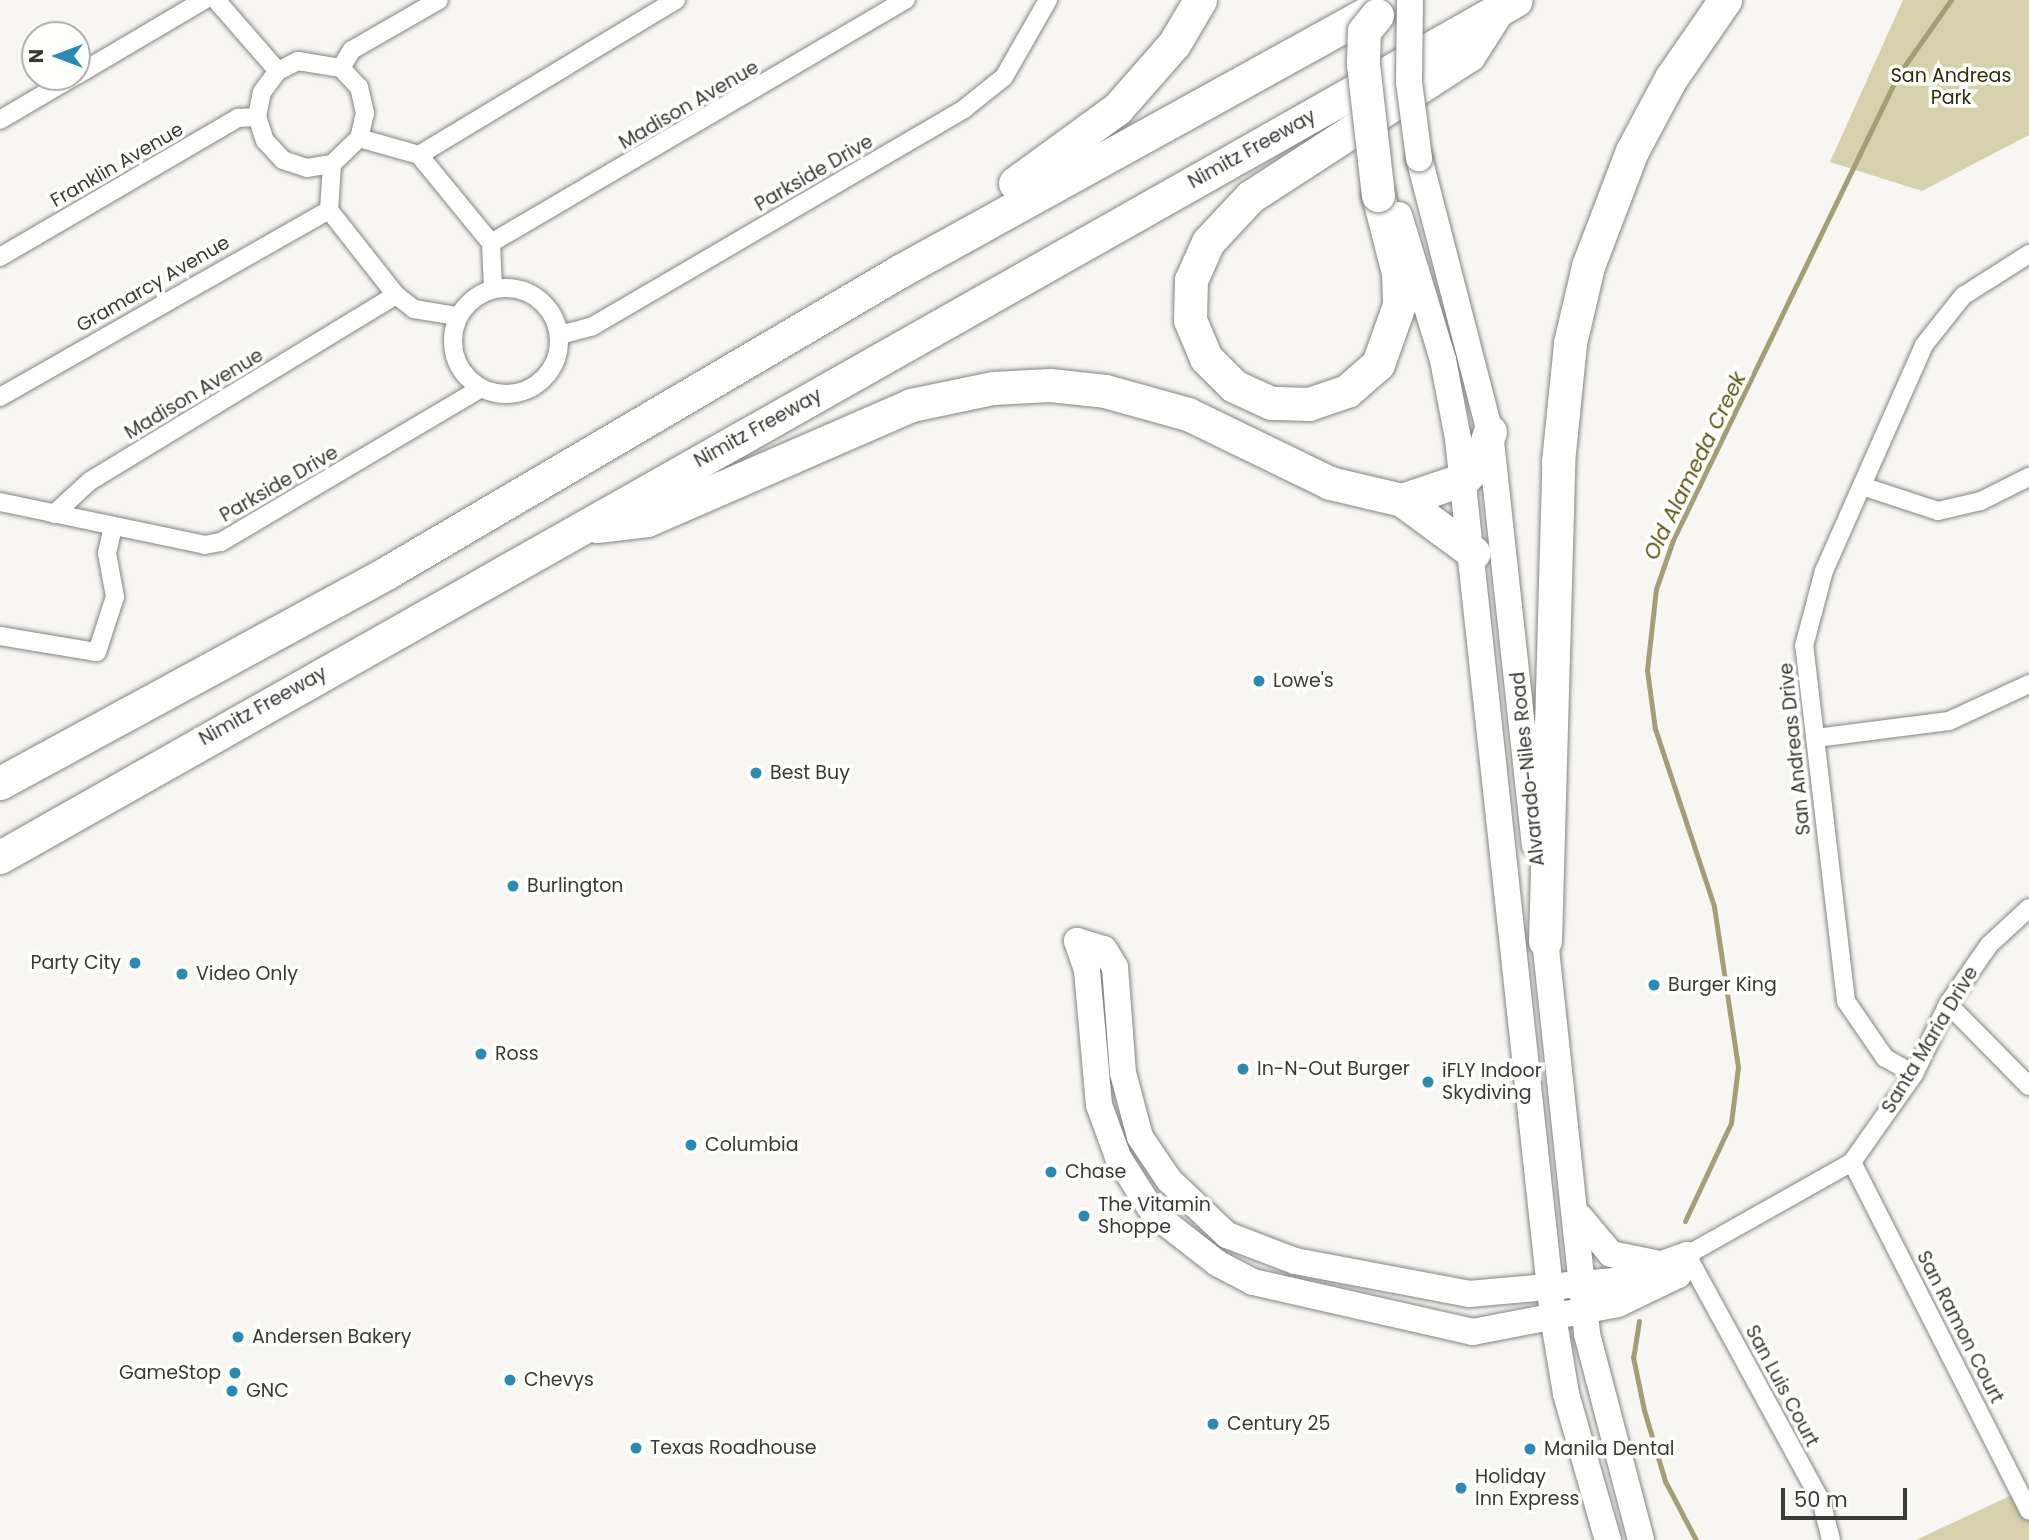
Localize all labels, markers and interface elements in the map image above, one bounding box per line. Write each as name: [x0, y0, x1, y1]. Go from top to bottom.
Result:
north arrow: [21, 21, 91, 91]
text: N: [23, 49, 50, 63]
street label: Madison Avenue: [615, 56, 763, 154]
park label: San Andreas Park: [1891, 65, 2011, 109]
street label: Nimitz Freeway: [1184, 105, 1320, 193]
street label: Franklin Avenue: [47, 118, 187, 212]
street label: Parkside Drive: [751, 130, 877, 216]
street label: Gramarcy Avenue: [72, 231, 234, 337]
street label: Madison Avenue: [121, 344, 267, 444]
water label: Old Alameda Creek: [1639, 368, 1751, 564]
street label: Nimitz Freeway: [690, 384, 826, 472]
street label: Parkside Drive: [216, 441, 342, 527]
street label: Nimitz Freeway: [195, 662, 331, 750]
street label: San Andreas Drive: [1775, 662, 1815, 836]
place label: Lowe's: [1273, 670, 1334, 692]
street label: Alvarado-Niles Road: [1506, 671, 1550, 867]
marker: Lowe's: [1251, 673, 1267, 689]
place label: Best Buy: [770, 762, 850, 784]
marker: Best Buy: [748, 765, 764, 781]
place label: Burlington: [527, 875, 623, 897]
marker: Burlington: [505, 878, 521, 894]
place label: Party City: [30, 952, 121, 974]
marker: Party City: [127, 955, 143, 971]
street label: Santa Maria Drive: [1877, 962, 1983, 1118]
place label: Video Only: [196, 963, 298, 985]
marker: Video Only: [174, 966, 190, 982]
place label: Burger King: [1668, 974, 1777, 996]
marker: Burger King: [1646, 977, 1662, 993]
place label: Ross: [495, 1043, 539, 1065]
marker: Ross: [473, 1046, 489, 1062]
place label: In-N-Out Burger: [1257, 1058, 1410, 1080]
place label: iFLY Indoor Skydiving: [1442, 1060, 1542, 1104]
marker: In-N-Out Burger: [1235, 1061, 1251, 1077]
marker: iFLY Indoor Skydiving: [1420, 1074, 1436, 1090]
place label: Columbia: [705, 1134, 799, 1156]
marker: Columbia: [683, 1137, 699, 1153]
place label: Chase: [1065, 1161, 1126, 1183]
marker: Chase: [1043, 1164, 1059, 1180]
place label: The Vitamin Shoppe: [1098, 1194, 1211, 1238]
marker: The Vitamin Shoppe: [1076, 1208, 1092, 1224]
street label: San Ramon Court: [1912, 1247, 2008, 1407]
street label: San Luis Court: [1740, 1321, 1824, 1451]
place label: Andersen Bakery: [252, 1326, 411, 1348]
marker: Andersen Bakery: [230, 1329, 246, 1345]
place label: GameStop: [119, 1362, 221, 1384]
marker: GameStop: [227, 1365, 243, 1381]
place label: Chevys: [524, 1369, 594, 1391]
marker: Chevys: [502, 1372, 518, 1388]
place label: GNC: [246, 1380, 289, 1402]
marker: GNC: [224, 1383, 240, 1399]
place label: Century 25: [1227, 1413, 1330, 1435]
marker: Century 25: [1205, 1416, 1221, 1432]
place label: Texas Roadhouse: [650, 1437, 817, 1459]
place label: Manila Dental: [1544, 1438, 1674, 1460]
marker: Texas Roadhouse: [628, 1440, 644, 1456]
marker: Manila Dental: [1522, 1441, 1538, 1457]
place label: Holiday Inn Express: [1475, 1466, 1579, 1510]
scale bar: [1784, 1474, 1910, 1518]
marker: Holiday Inn Express: [1453, 1480, 1469, 1496]
text: 50 m: [1794, 1485, 1848, 1514]

